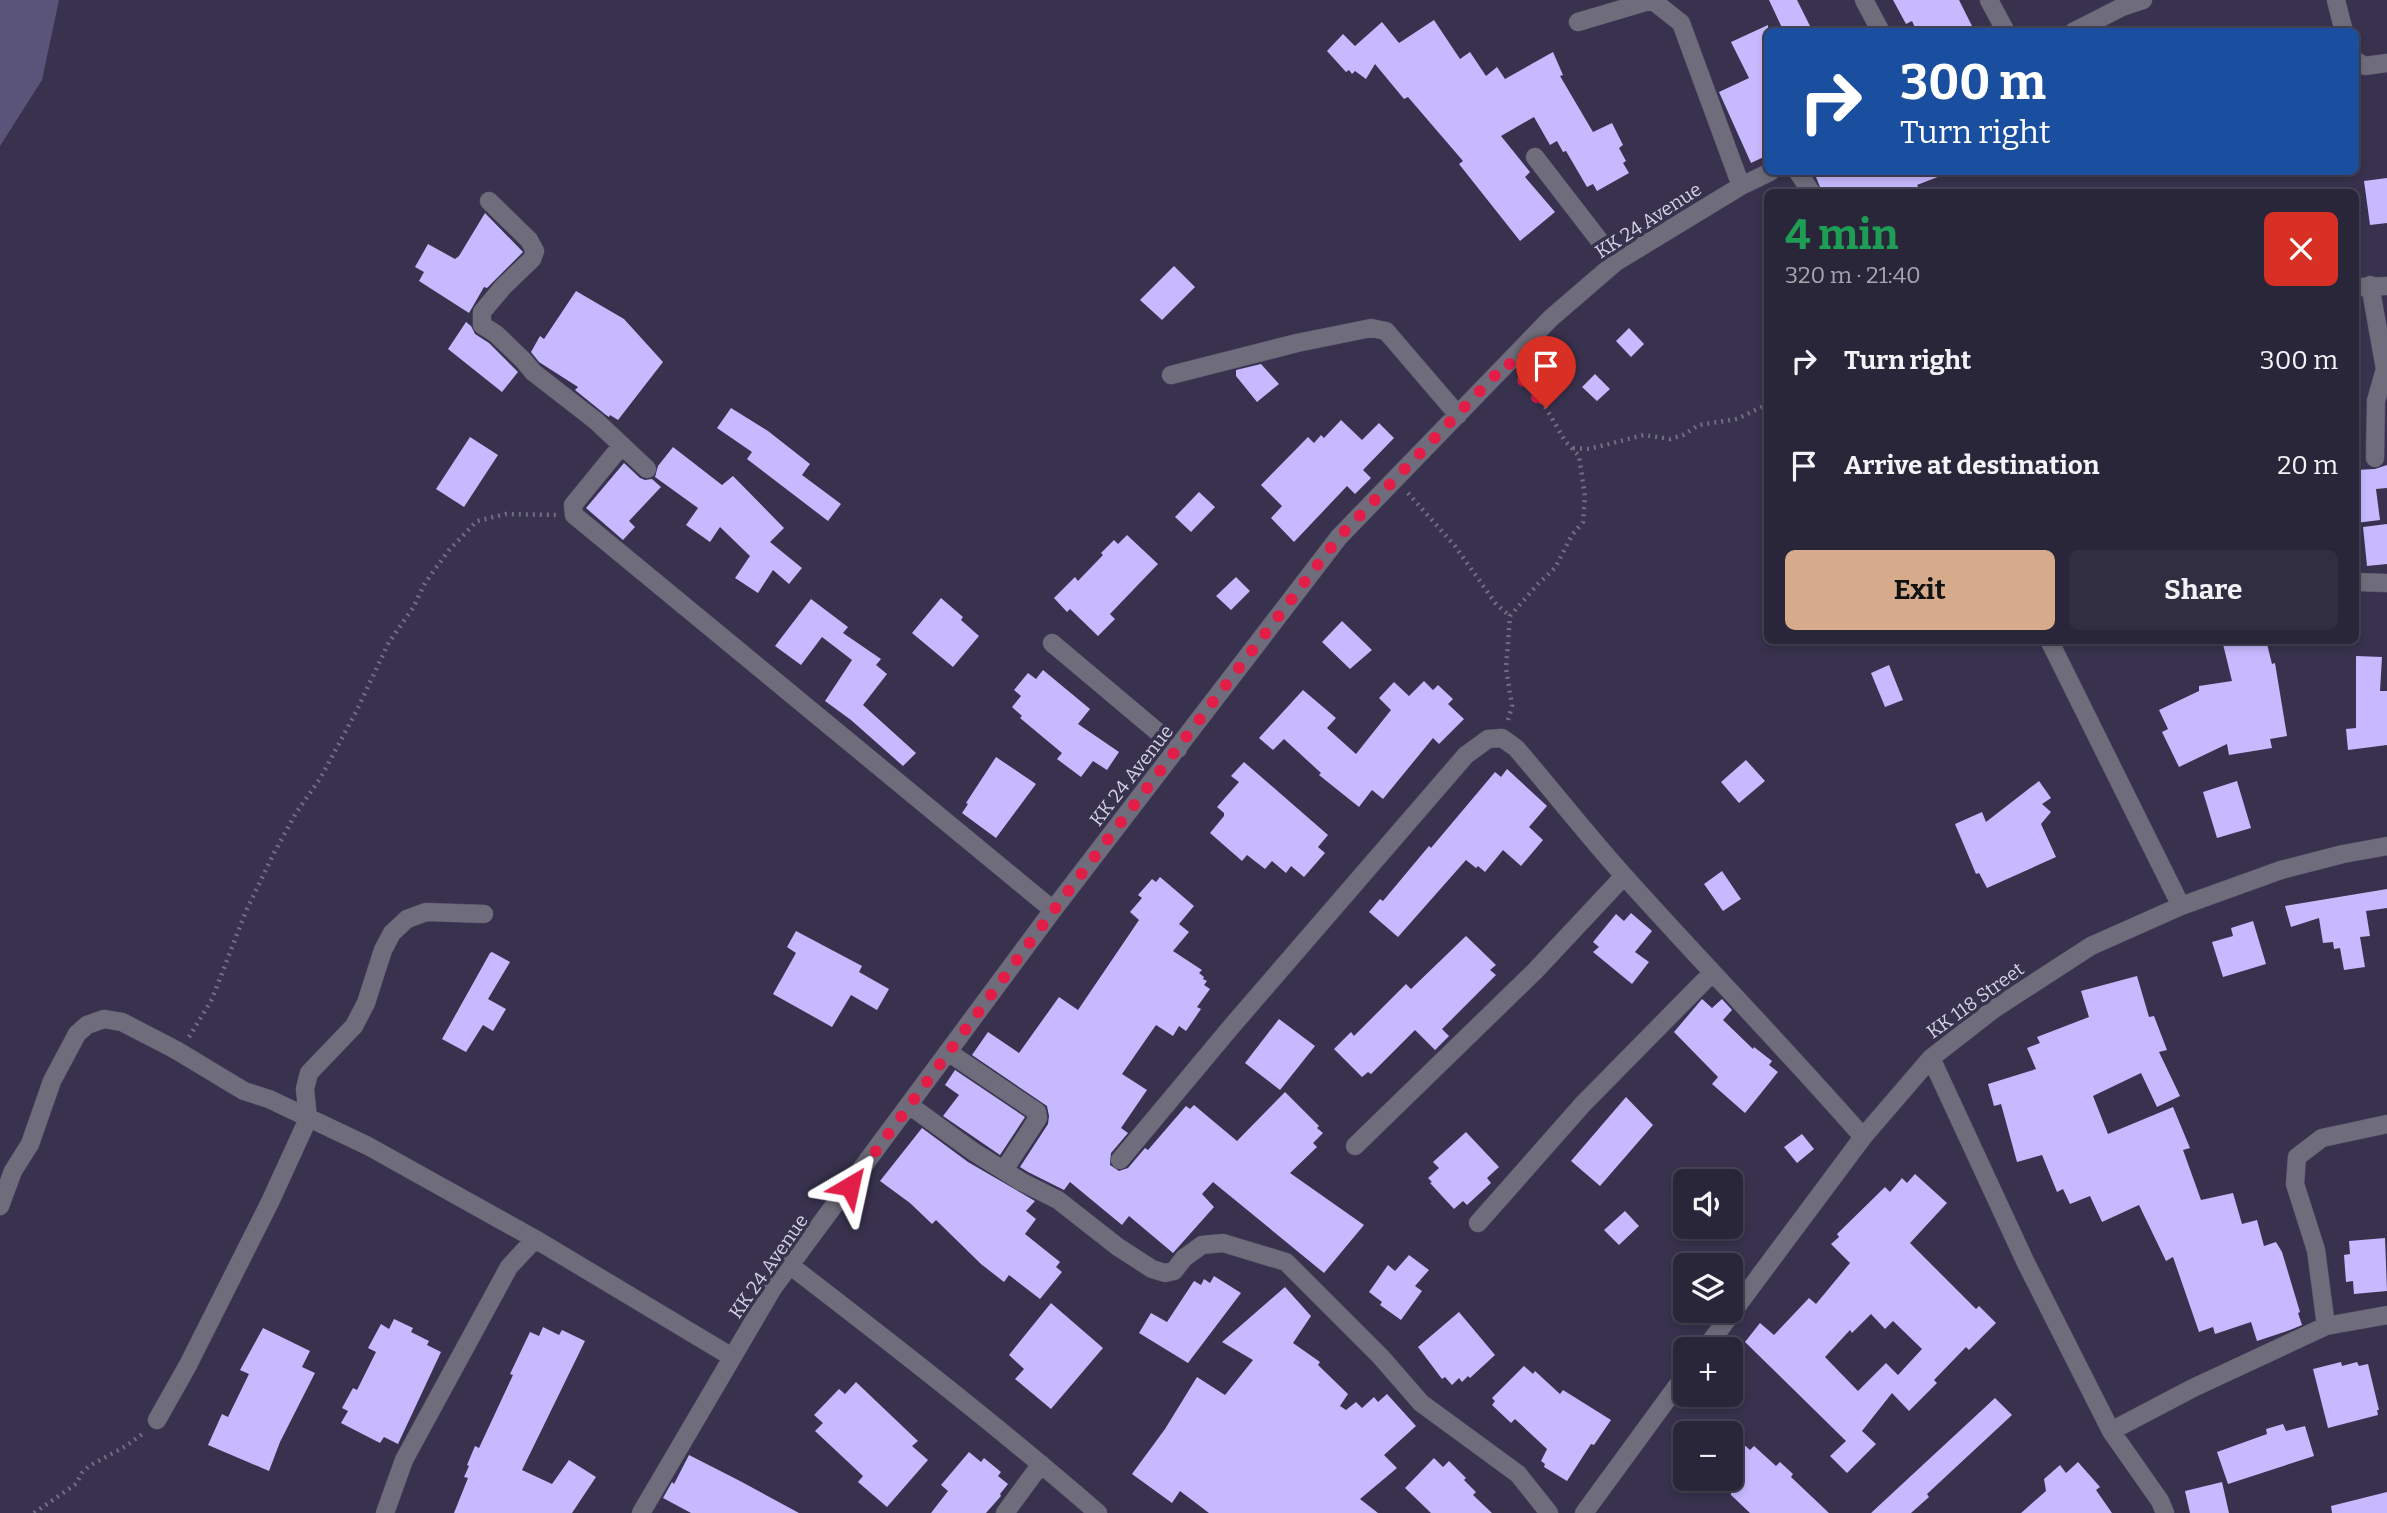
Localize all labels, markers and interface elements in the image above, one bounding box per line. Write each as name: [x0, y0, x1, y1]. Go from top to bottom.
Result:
text: 300 m: [1900, 53, 2046, 112]
icon: right: [1785, 56, 1876, 147]
text: Turn right: [1900, 113, 2051, 151]
street label: KK 24 Avenue: [1591, 178, 1706, 263]
text: 4 min: [1785, 210, 1899, 260]
button: close: [2264, 212, 2338, 286]
text: 320 m · 21:40: [1785, 261, 1921, 289]
pin: [1516, 336, 1576, 408]
icon: right: [1785, 342, 1823, 380]
text: Turn right: [1844, 345, 1971, 376]
text: 300 m: [2260, 345, 2338, 376]
icon: arrive: [1527, 347, 1565, 385]
icon: arrive: [1785, 447, 1823, 485]
text: Arrive at destination: [1844, 450, 2099, 481]
text: 20 m: [2277, 450, 2338, 481]
button: Exit: [1785, 550, 2055, 630]
button: Share: [2069, 550, 2338, 630]
street label: KK 24 Avenue: [1085, 720, 1178, 830]
street label: KK 118 Street: [1922, 957, 2028, 1043]
position arrow: [813, 1149, 887, 1223]
map controls: [1673, 1169, 1743, 1491]
button: sound: [1673, 1169, 1743, 1239]
street label: KK 24 Avenue: [724, 1210, 813, 1323]
button: layers: [1673, 1253, 1743, 1323]
button: +: [1673, 1337, 1743, 1407]
button: −: [1673, 1421, 1743, 1491]

